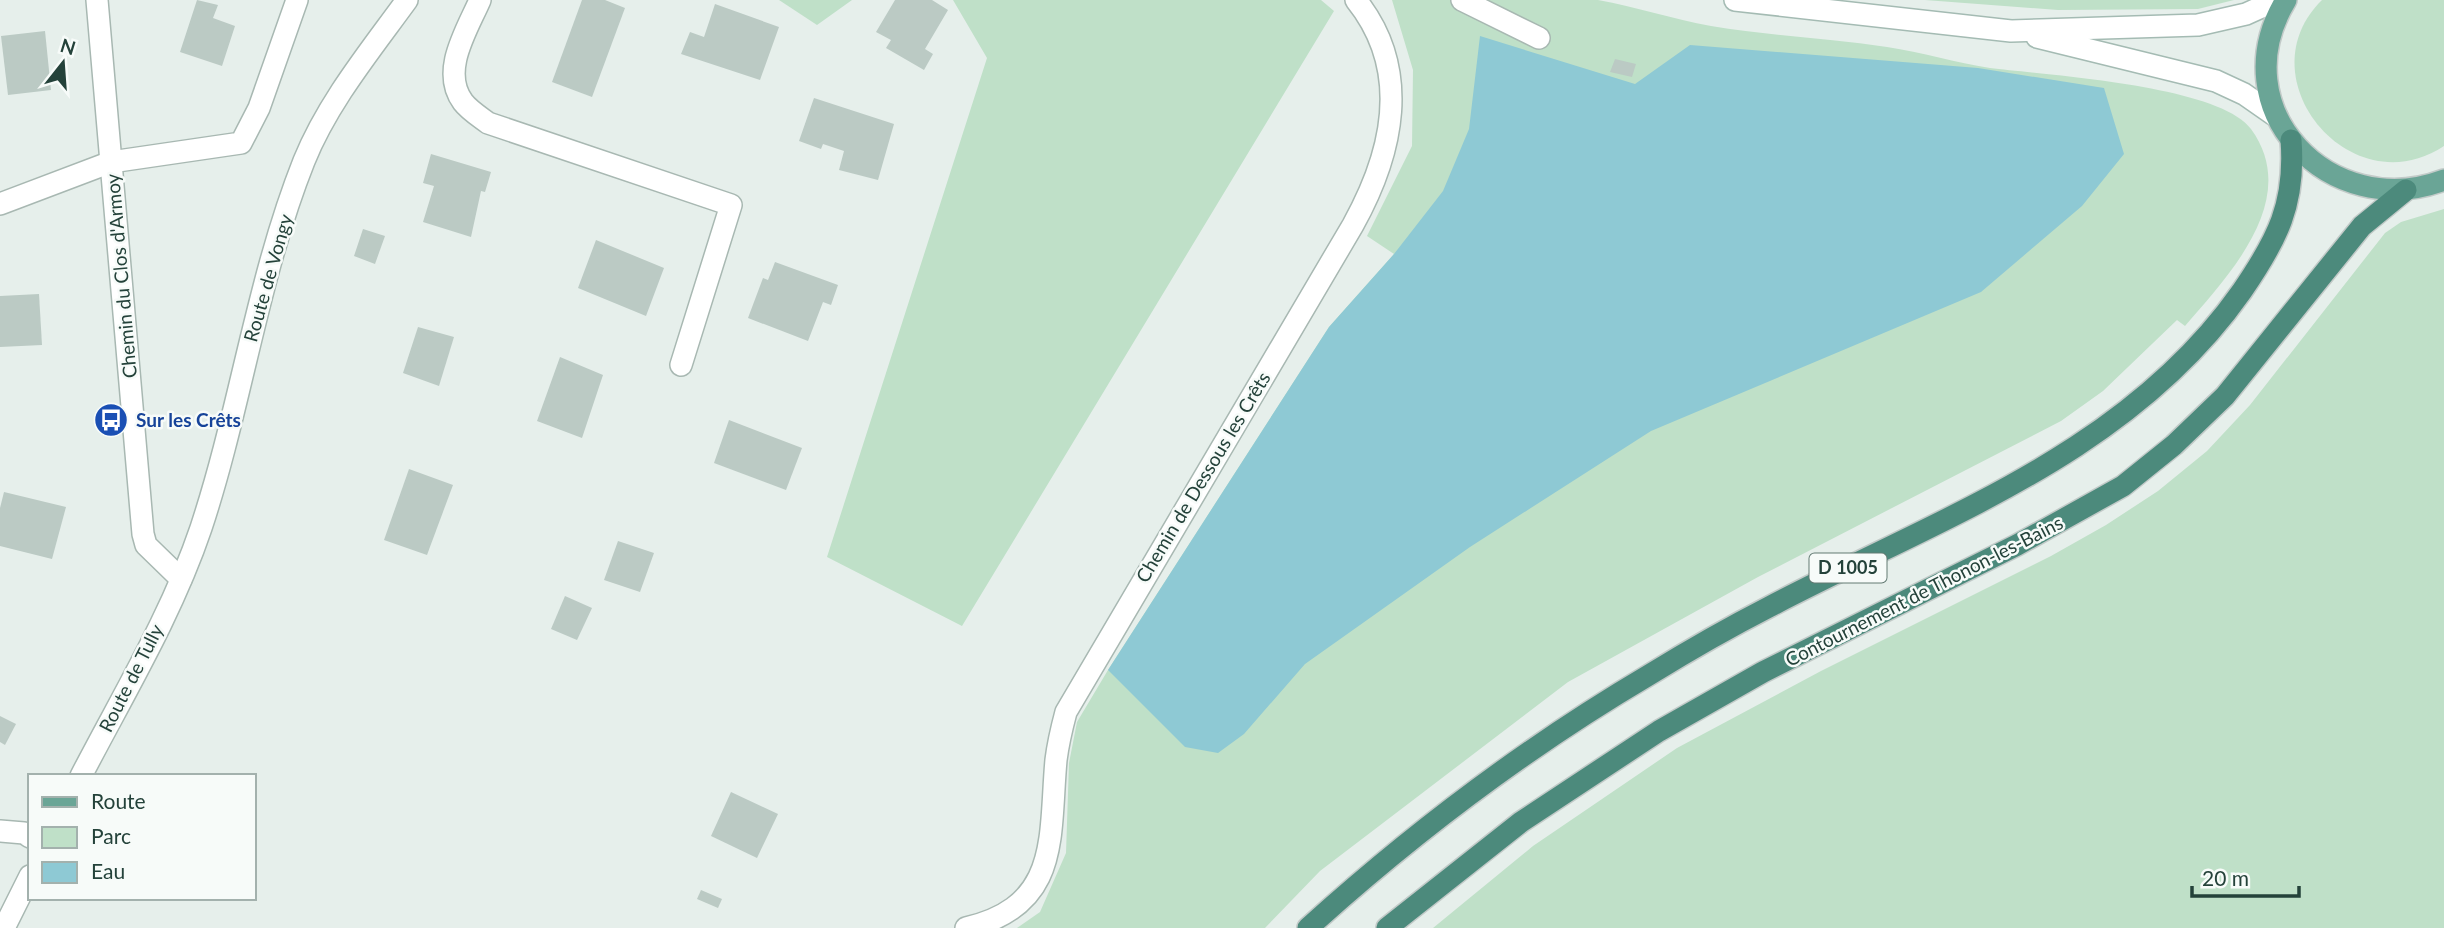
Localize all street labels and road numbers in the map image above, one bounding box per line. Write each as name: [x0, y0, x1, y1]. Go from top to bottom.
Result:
street label: Chemin du Clos d'Armoy: [100, 173, 141, 379]
street label: Route de Vongy: [238, 211, 297, 344]
street label: Chemin de Dessous les Crêts: [1131, 367, 1275, 586]
street label: Contournement de Thonon-les-Bains: [1781, 510, 2066, 671]
road number: D 1005: [1810, 554, 1886, 582]
street label: Route de Tully: [94, 620, 168, 736]

